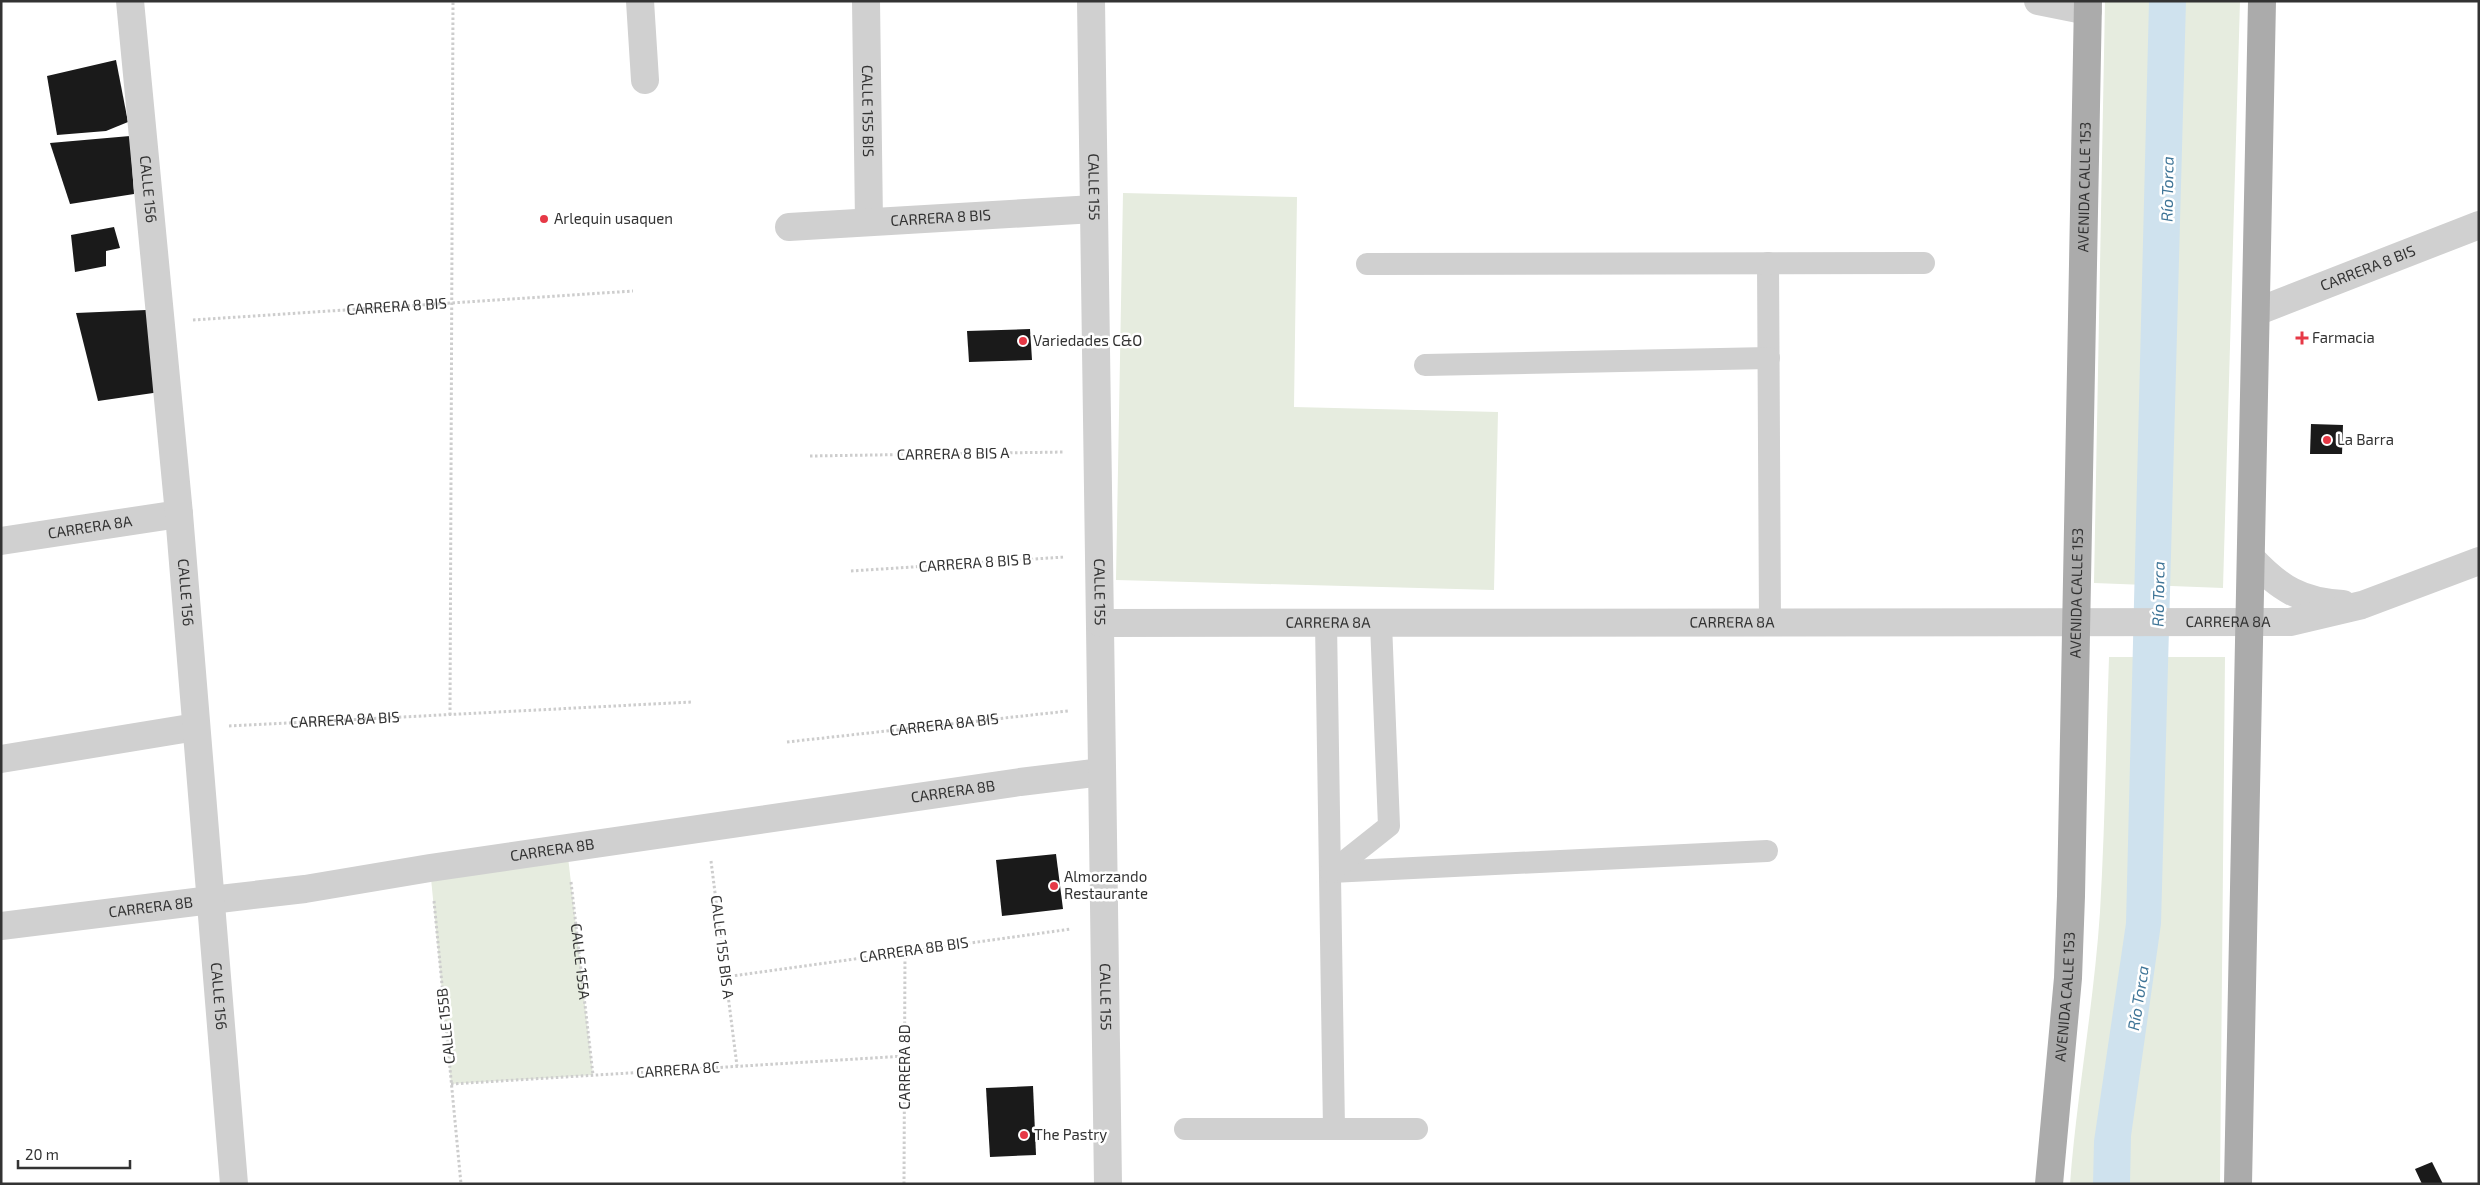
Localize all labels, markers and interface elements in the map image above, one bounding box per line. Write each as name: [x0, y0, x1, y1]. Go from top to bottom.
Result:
street label: CALLE 155 BIS: [859, 65, 878, 157]
street label: AVENIDA CALLE 153: [2073, 122, 2094, 253]
street label: CALLE 155: [1085, 153, 1104, 221]
street label: CALLE 156: [137, 154, 161, 224]
water label: Río Torca: [2156, 156, 2177, 222]
street label: CARRERA 8 BIS: [890, 205, 991, 229]
place label: Arlequin usaquen: [554, 209, 673, 227]
marker: Arlequin usaquen: [538, 213, 550, 225]
street label: CARRERA 8 BIS: [2317, 241, 2418, 294]
street label: CARRERA 8 BIS: [346, 293, 447, 318]
place label: Farmacia: [2312, 328, 2375, 346]
place label: Variedades C&O: [1033, 331, 1142, 349]
marker: Farmacia: [2296, 332, 2308, 344]
marker: Variedades C&O: [1017, 335, 1029, 347]
place label: La Barra: [2337, 430, 2394, 448]
marker: La Barra: [2321, 434, 2333, 446]
street label: CARRERA 8 BIS A: [896, 443, 1010, 463]
street label: CARRERA 8A: [46, 511, 134, 542]
street label: AVENIDA CALLE 153: [2066, 527, 2086, 658]
street label: CARRERA 8 BIS B: [918, 549, 1032, 575]
street label: CALLE 156: [175, 558, 198, 627]
street label: CALLE 155: [1091, 558, 1110, 626]
water label: Río Torca: [2147, 561, 2168, 627]
street label: CARRERA 8A: [1690, 612, 1775, 631]
street label: CARRERA 8A: [2186, 612, 2271, 630]
street label: CARRERA 8A: [1286, 613, 1371, 631]
street label: CARRERA 8A BIS: [290, 707, 400, 731]
street label: CARRERA 8A BIS: [888, 709, 999, 739]
street label: CARRERA 8B: [910, 776, 996, 806]
street label: CARRERA 8B: [509, 834, 595, 864]
place label: Almorzando Restaurante: [1064, 867, 1148, 902]
marker: Almorzando Restaurante: [1048, 880, 1060, 892]
street label: CARRERA 8B: [107, 892, 194, 921]
street label: CALLE 155 BIS A: [708, 894, 738, 1000]
street label: CALLE 155A: [568, 922, 594, 1001]
street label: AVENIDA CALLE 153: [2050, 931, 2078, 1063]
street label: CARRERA 8B BIS: [858, 932, 969, 966]
street label: CALLE 156: [208, 961, 231, 1030]
street label: CALLE 155: [1097, 963, 1116, 1031]
water label: Río Torca: [2123, 964, 2152, 1032]
street label: CALLE 155B: [432, 987, 458, 1065]
street label: CARRERA 8D: [895, 1024, 913, 1110]
street label: CARRERA 8C: [635, 1057, 721, 1081]
place label: The Pastry: [1034, 1125, 1107, 1143]
marker: The Pastry: [1018, 1129, 1030, 1141]
scale bar: [18, 1138, 130, 1170]
text: 20 m: [25, 1145, 59, 1163]

